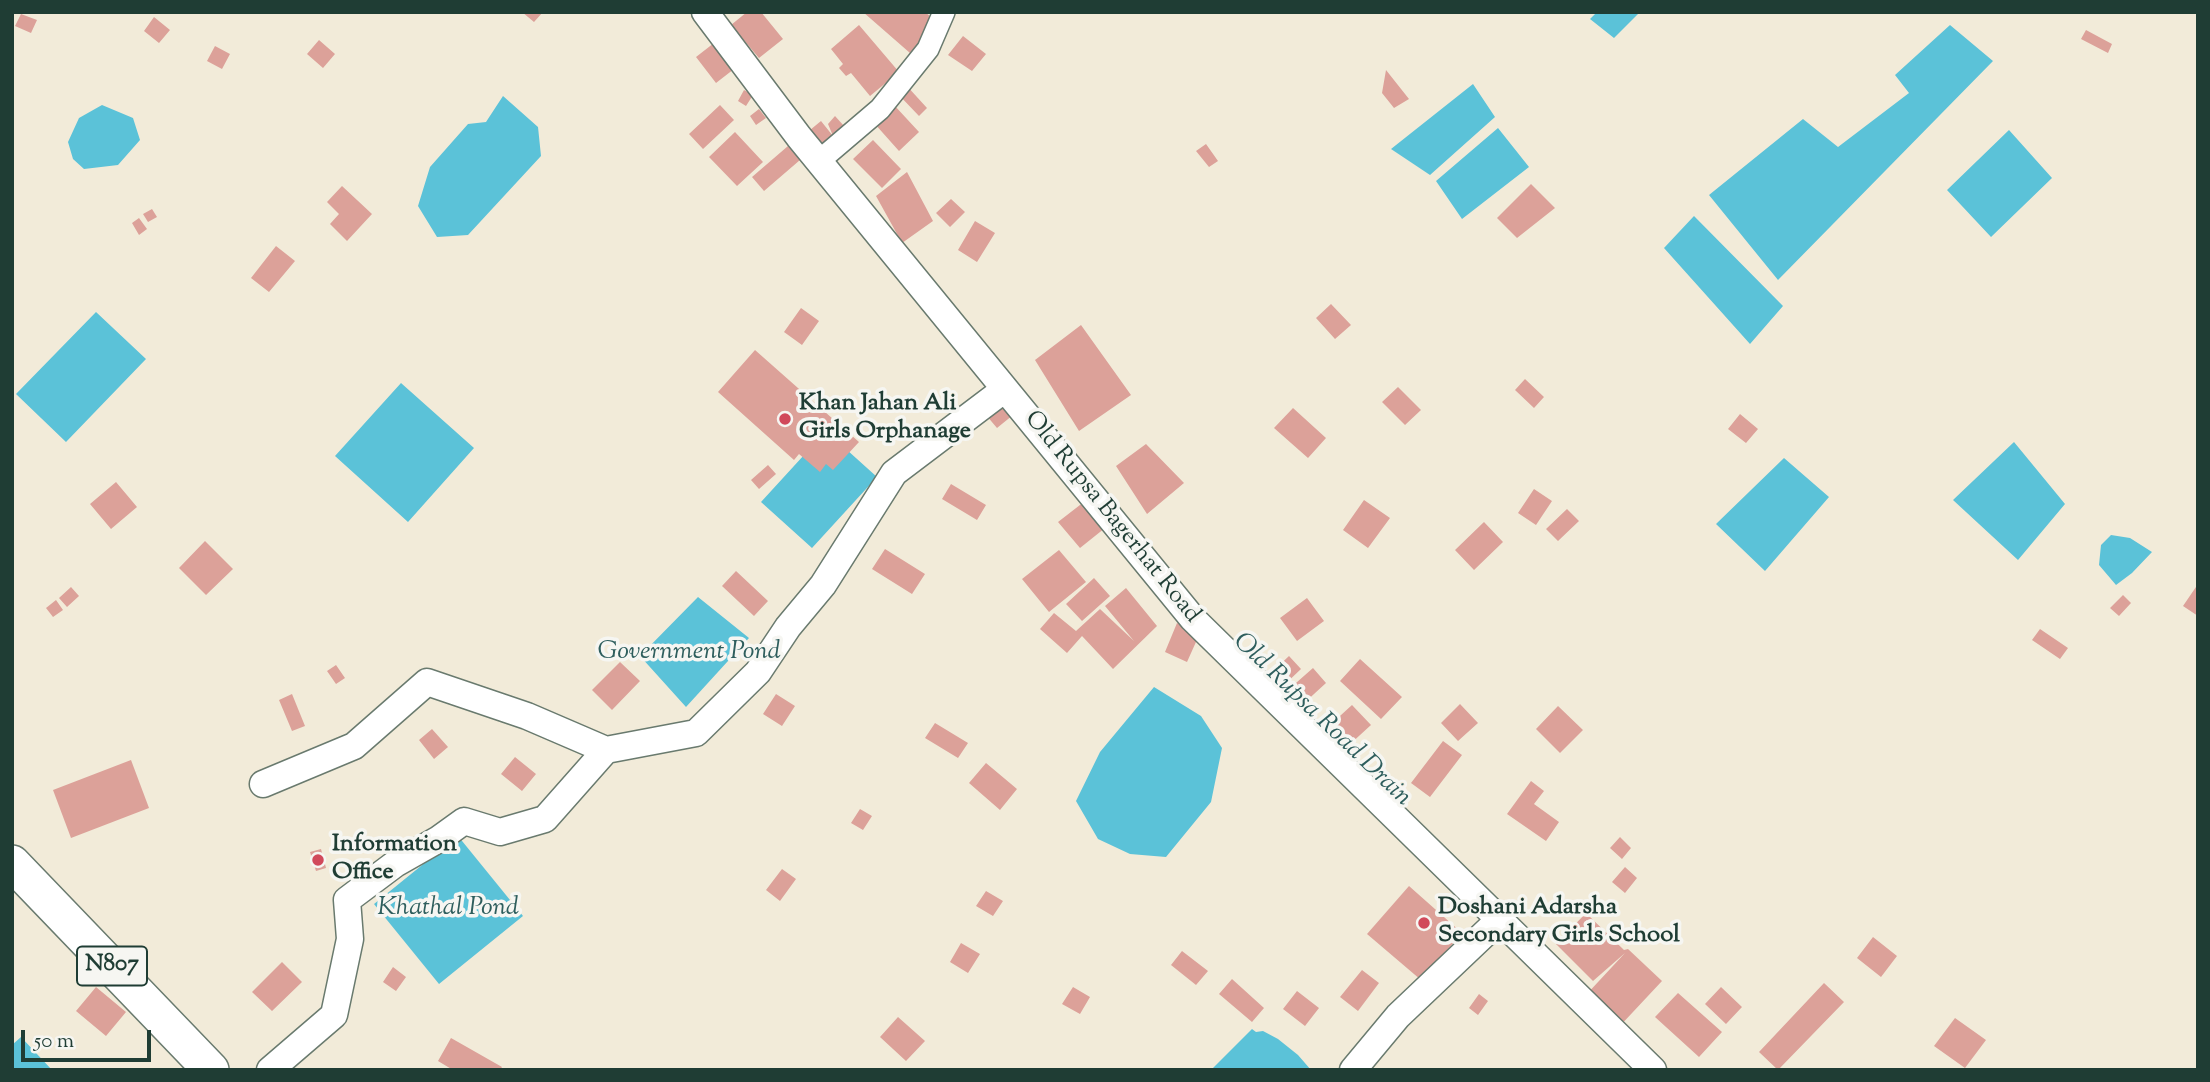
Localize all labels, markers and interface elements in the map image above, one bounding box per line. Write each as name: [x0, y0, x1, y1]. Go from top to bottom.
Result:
place label: Khan Jahan Ali Girls Orphanage: [799, 391, 971, 447]
street label: Old Rupsa Bagerhat Road: [1017, 406, 1205, 630]
marker: Khan Jahan Ali Girls Orphanage: [777, 411, 793, 427]
water label: Old Rupsa Road Drain: [1225, 628, 1417, 814]
water label: Government Pond: [597, 638, 781, 670]
place label: Information Office: [332, 832, 457, 888]
marker: Information Office: [310, 852, 326, 868]
water label: Khathal Pond: [377, 894, 519, 926]
place label: Doshani Adarsha Secondary Girls School: [1438, 895, 1680, 951]
marker: Doshani Adarsha Secondary Girls School: [1416, 915, 1432, 931]
road number: N807: [77, 946, 147, 986]
scale bar: [24, 1016, 154, 1060]
text: 50 m: [34, 1027, 74, 1057]

